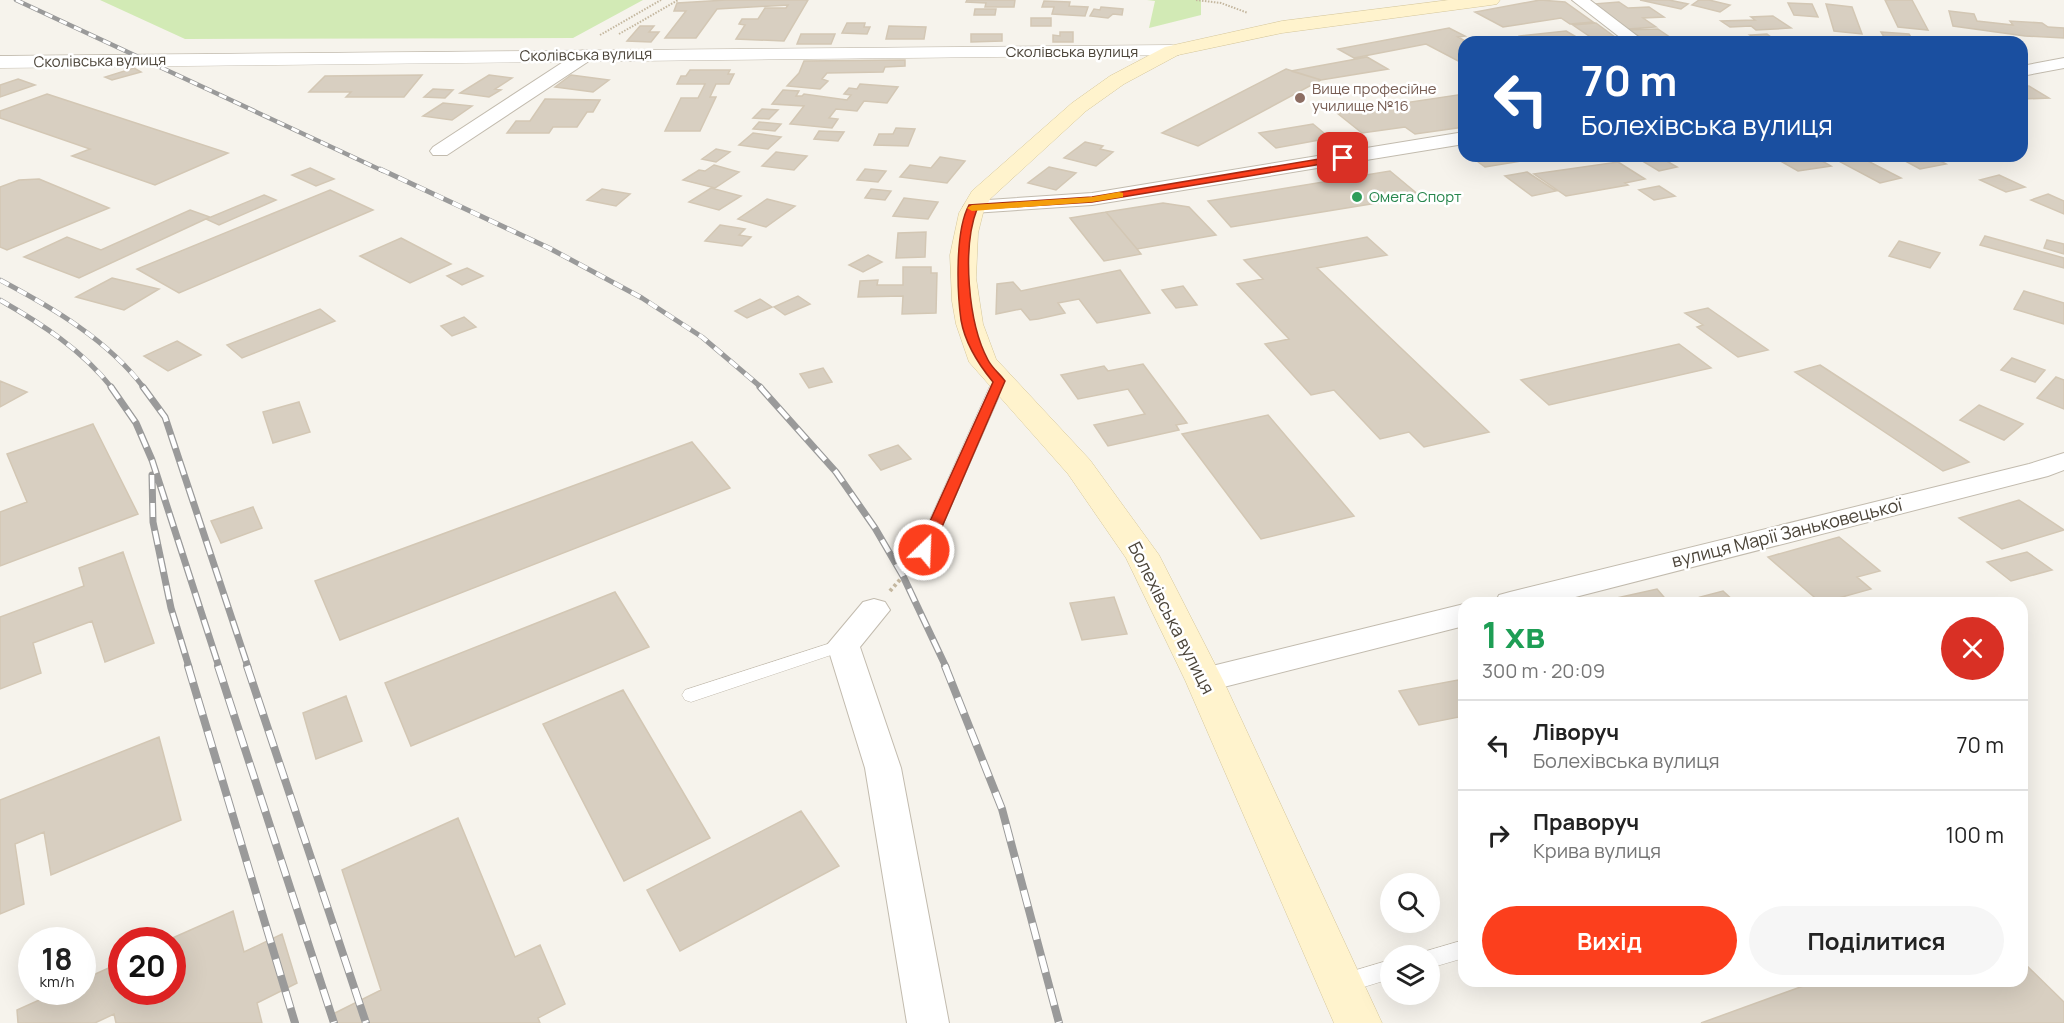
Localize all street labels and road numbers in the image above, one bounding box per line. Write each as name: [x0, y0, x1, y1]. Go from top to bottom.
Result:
street label: Сколівська вулиця: [1006, 41, 1138, 62]
street label: Сколівська вулиця: [520, 43, 652, 66]
street label: Сколівська вулиця: [34, 49, 166, 72]
street label: вулиця Марії Заньковецької: [1669, 492, 1905, 572]
street label: Болехівська вулиця: [1123, 537, 1221, 698]

